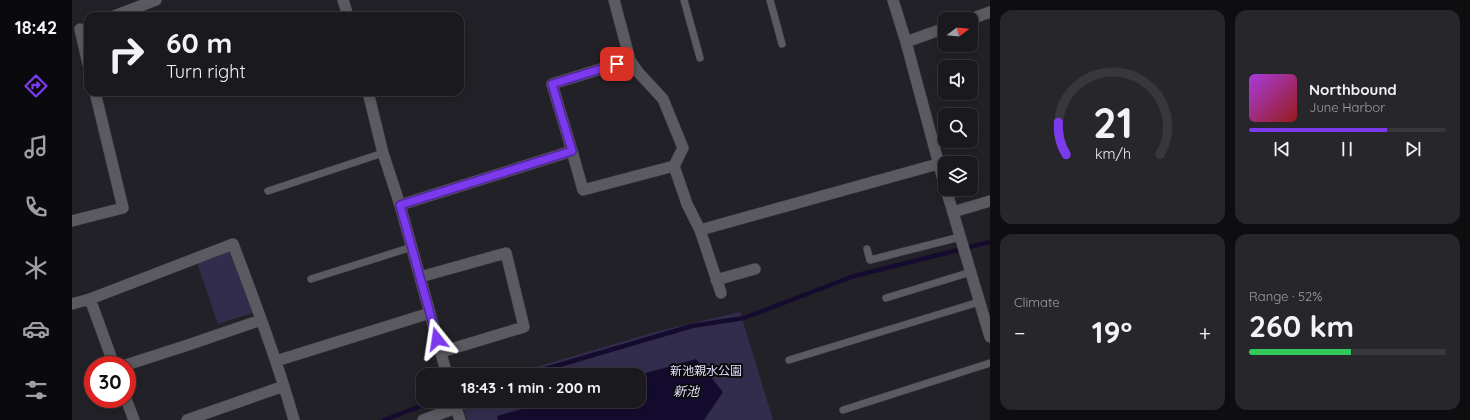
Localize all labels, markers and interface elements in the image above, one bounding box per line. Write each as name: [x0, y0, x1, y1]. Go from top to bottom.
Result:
north arrow: [938, 12, 978, 52]
map controls: [938, 12, 978, 196]
text: 18:42: [15, 16, 57, 39]
text: 60 m: [166, 25, 232, 60]
icon: right: [100, 28, 152, 80]
pin: [600, 47, 634, 81]
icon: arrive: [606, 53, 628, 75]
text: Turn right: [166, 60, 246, 83]
button: sound: [938, 60, 978, 100]
icon: directions: [22, 72, 50, 100]
text: Northbound: [1309, 80, 1397, 99]
text: 21: [1093, 96, 1132, 148]
text: June Harbor: [1309, 99, 1385, 115]
button: search: [938, 108, 978, 148]
icon: music: [22, 133, 50, 161]
icon: previous: [1271, 138, 1293, 160]
icon: pause: [1336, 138, 1358, 160]
icon: next: [1402, 138, 1424, 160]
text: km/h: [1094, 144, 1131, 162]
button: layers: [938, 156, 978, 196]
icon: phone: [22, 193, 50, 221]
icon: climate: [22, 254, 50, 282]
text: Range · 52%: [1249, 288, 1322, 304]
text: Climate: [1014, 294, 1060, 310]
text: 260 km: [1249, 307, 1354, 345]
text: 19°: [1092, 313, 1132, 351]
icon: car: [22, 315, 50, 343]
position arrow: [416, 318, 458, 360]
text: −: [1014, 319, 1025, 347]
text: +: [1199, 319, 1211, 347]
speed limit sign: 30: [84, 356, 136, 408]
park label: 新池親水公園: [670, 363, 742, 378]
icon: filters: [22, 376, 50, 404]
text: 18:43 · 1 min · 200 m: [461, 378, 601, 397]
water label: 新池: [673, 383, 701, 399]

